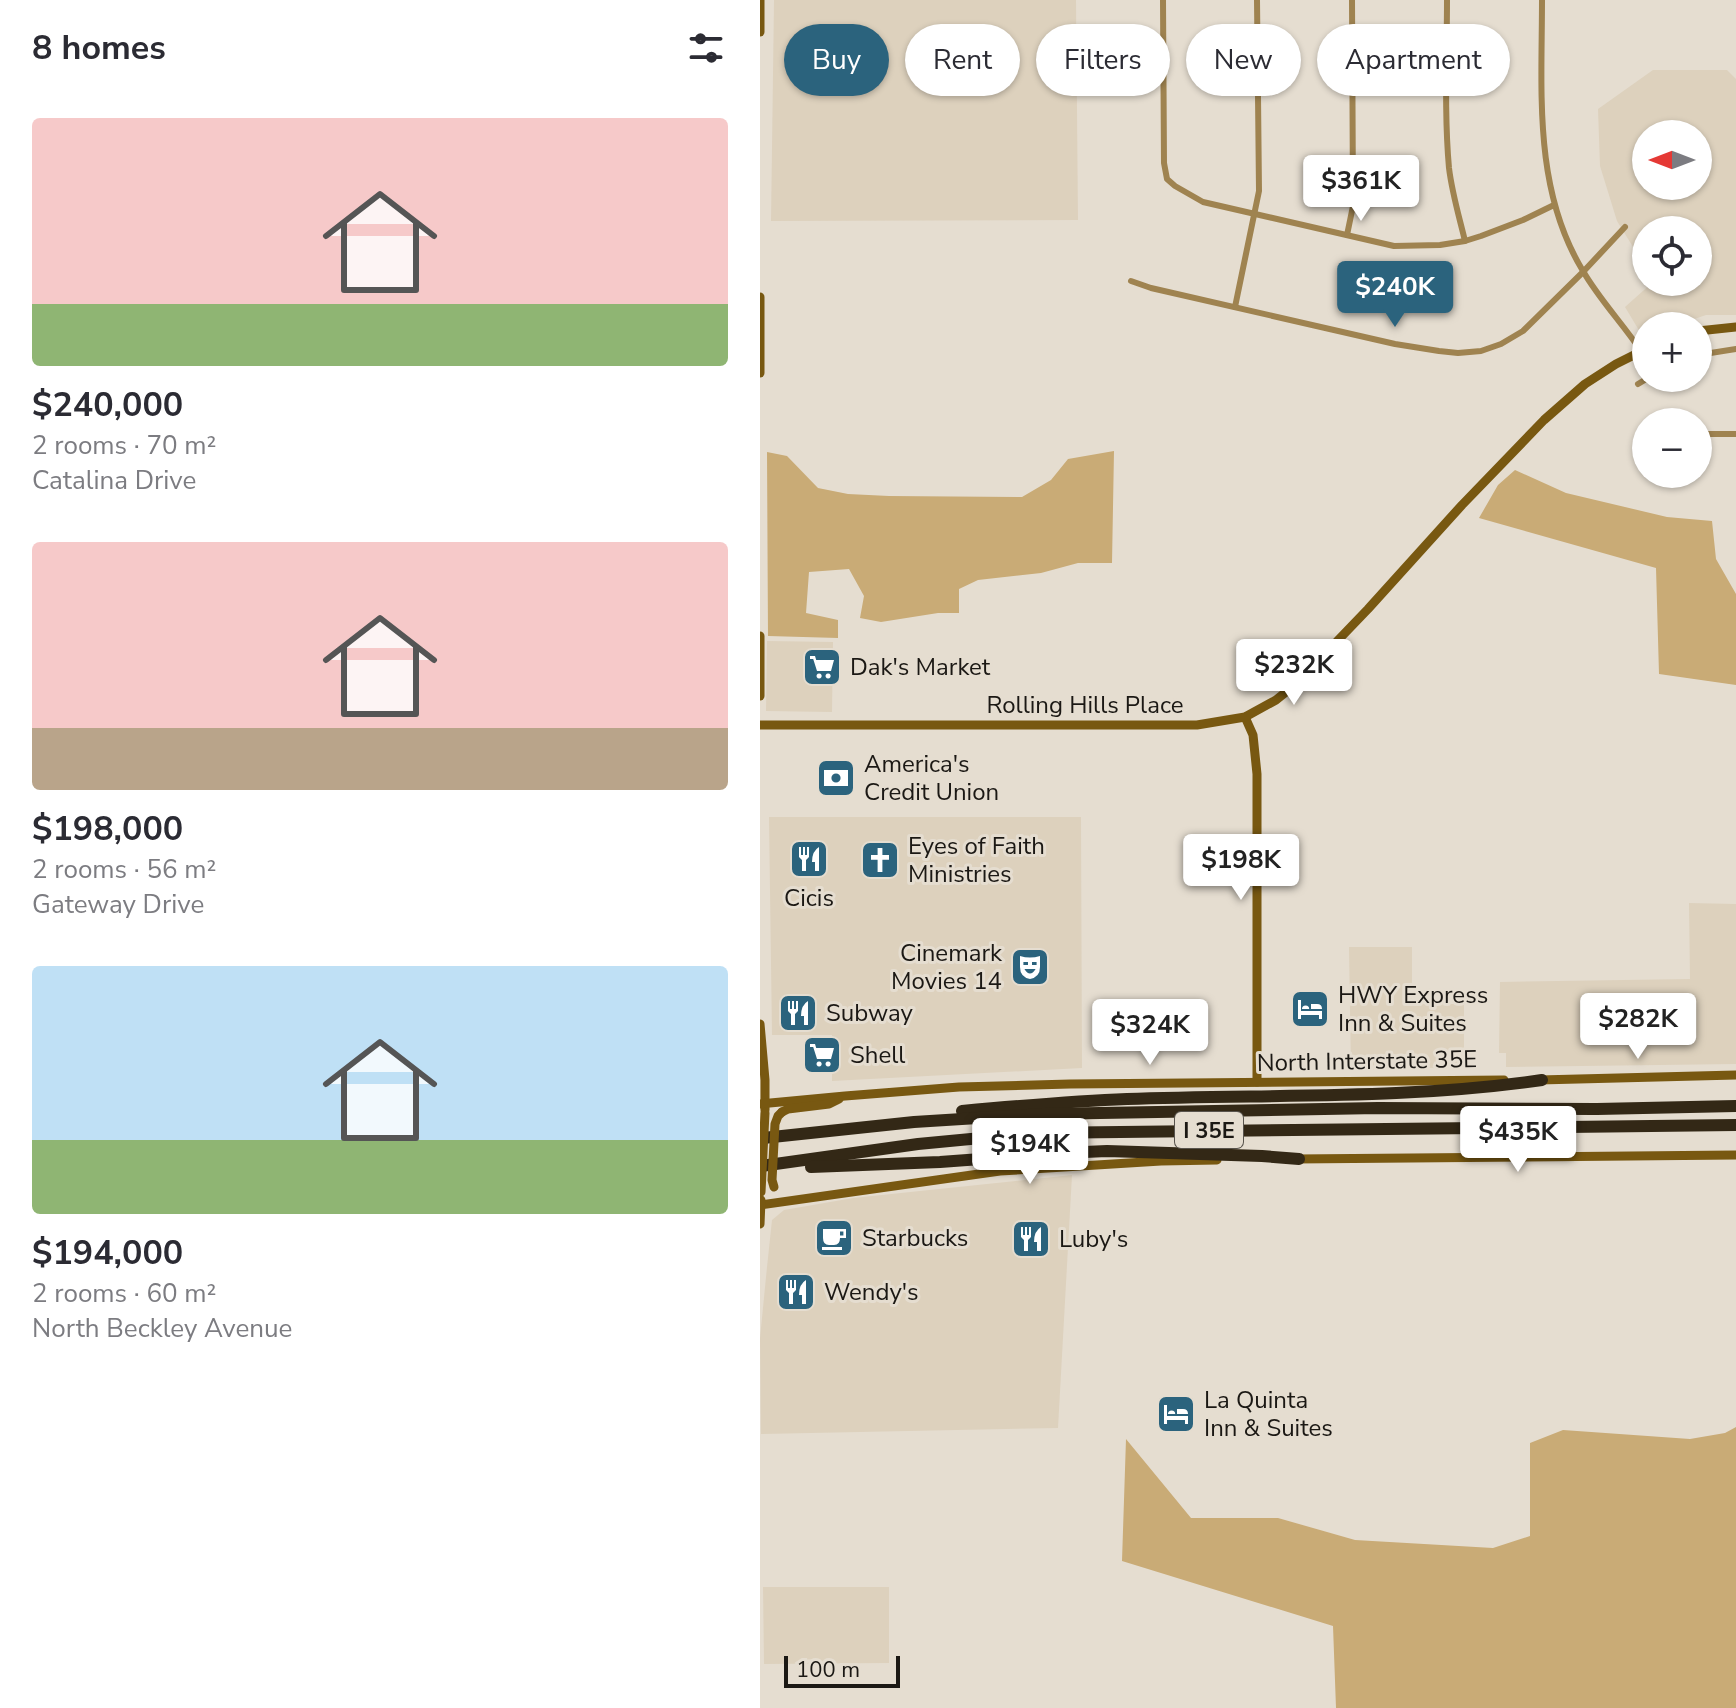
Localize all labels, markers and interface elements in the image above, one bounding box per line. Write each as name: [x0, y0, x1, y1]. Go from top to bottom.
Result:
chip: Buy: [784, 24, 889, 96]
chip: Rent: [905, 24, 1020, 96]
chip: Filters: [1036, 24, 1170, 96]
chip: New: [1186, 24, 1301, 96]
chip: Apartment: [1317, 24, 1510, 96]
text: 8 homes: [32, 25, 166, 71]
icon: filters: [684, 26, 728, 70]
north arrow: [1632, 120, 1712, 200]
map controls: [1632, 120, 1712, 488]
pin: $361K: [1305, 155, 1417, 223]
text: $361K: [1321, 163, 1401, 198]
icon: home: [308, 170, 452, 314]
button: locate: [1632, 216, 1712, 296]
pin: $240K: [1339, 261, 1451, 329]
text: $240K: [1355, 269, 1435, 304]
button: +: [1632, 312, 1712, 392]
text: $240,000: [32, 382, 183, 428]
button: −: [1632, 408, 1712, 488]
text: 2 rooms · 70 m²: [32, 428, 216, 463]
text: Catalina Drive: [32, 463, 196, 498]
icon: home: [308, 594, 452, 738]
pin: $232K: [1238, 639, 1350, 707]
supermarket icon: Dak's Market: [801, 646, 843, 688]
text: $232K: [1254, 647, 1334, 682]
place label: Dak's Market: [850, 651, 991, 683]
street label: Rolling Hills Place: [986, 689, 1184, 721]
place label: America's Credit Union: [864, 748, 999, 808]
bank icon: America's Credit Union: [815, 757, 857, 799]
text: $198,000: [32, 806, 183, 852]
place label: Eyes of Faith Ministries: [908, 830, 1045, 890]
pin: $198K: [1185, 834, 1297, 902]
restaurant icon: Cicis: [788, 838, 830, 880]
church icon: Eyes of Faith Ministries: [859, 839, 901, 881]
text: $198K: [1201, 842, 1281, 877]
text: 2 rooms · 56 m²: [32, 852, 216, 887]
place label: Cicis: [784, 882, 834, 914]
text: Gateway Drive: [32, 887, 204, 922]
place label: Cinemark Movies 14: [891, 937, 1003, 997]
theatre icon: Cinemark Movies 14: [1009, 946, 1051, 988]
place label: HWY Express Inn & Suites: [1338, 979, 1488, 1039]
hotel icon: HWY Express Inn & Suites: [1289, 988, 1331, 1030]
restaurant icon: Subway: [777, 992, 819, 1034]
pin: $282K: [1582, 993, 1694, 1061]
place label: Subway: [826, 997, 914, 1029]
pin: $324K: [1094, 999, 1206, 1067]
text: $282K: [1598, 1001, 1678, 1036]
text: $324K: [1110, 1007, 1190, 1042]
icon: home: [308, 1018, 452, 1162]
supermarket icon: Shell: [801, 1034, 843, 1076]
place label: Shell: [850, 1039, 905, 1071]
street label: North Interstate 35E: [1257, 1043, 1477, 1079]
pin: $435K: [1462, 1106, 1574, 1174]
road number: I 35E: [1175, 1112, 1243, 1148]
text: $435K: [1478, 1114, 1558, 1149]
pin: $194K: [974, 1118, 1086, 1186]
text: $194K: [990, 1126, 1070, 1161]
cafe icon: Starbucks: [813, 1217, 855, 1259]
restaurant icon: Luby's: [1010, 1218, 1052, 1260]
place label: Starbucks: [862, 1222, 968, 1254]
place label: Luby's: [1059, 1223, 1128, 1255]
text: $194,000: [32, 1230, 183, 1276]
restaurant icon: Wendy's: [775, 1271, 817, 1313]
text: 2 rooms · 60 m²: [32, 1276, 216, 1311]
place label: Wendy's: [824, 1276, 919, 1308]
text: North Beckley Avenue: [32, 1311, 292, 1346]
place label: La Quinta Inn & Suites: [1204, 1384, 1333, 1444]
hotel icon: La Quinta Inn & Suites: [1155, 1393, 1197, 1435]
scale bar: [784, 1652, 900, 1688]
text: 100 m: [796, 1655, 860, 1685]

